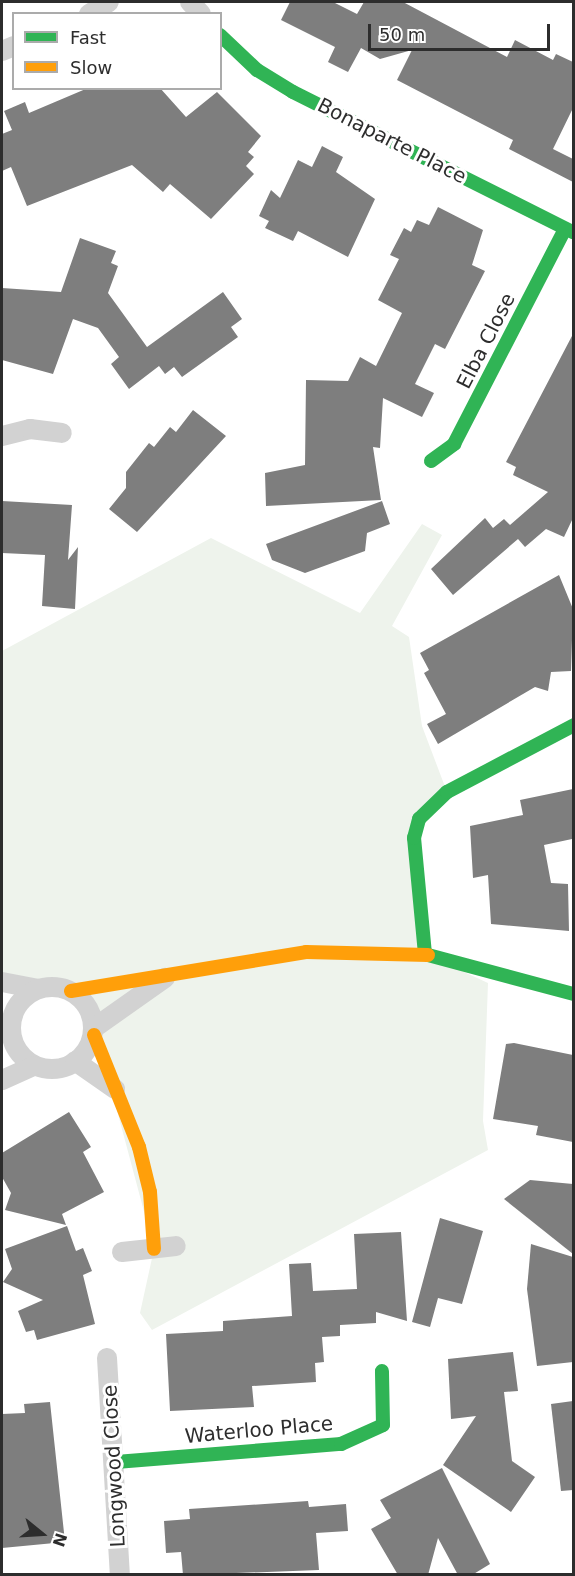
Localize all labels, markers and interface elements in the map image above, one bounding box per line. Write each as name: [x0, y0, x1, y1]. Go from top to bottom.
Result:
legend: [12, 12, 222, 90]
scale bar: [371, 12, 552, 50]
text: 50 m: [379, 24, 425, 45]
text: Fast: [70, 27, 106, 48]
text: Slow: [70, 57, 112, 78]
street label: Bonaparte Place: [314, 93, 470, 189]
street label: Elba Close: [452, 289, 520, 393]
street label: Longwood Close: [98, 1384, 130, 1548]
street label: Waterloo Place: [184, 1412, 334, 1448]
north arrow: [12, 1504, 72, 1564]
text: N: [48, 1530, 71, 1549]

